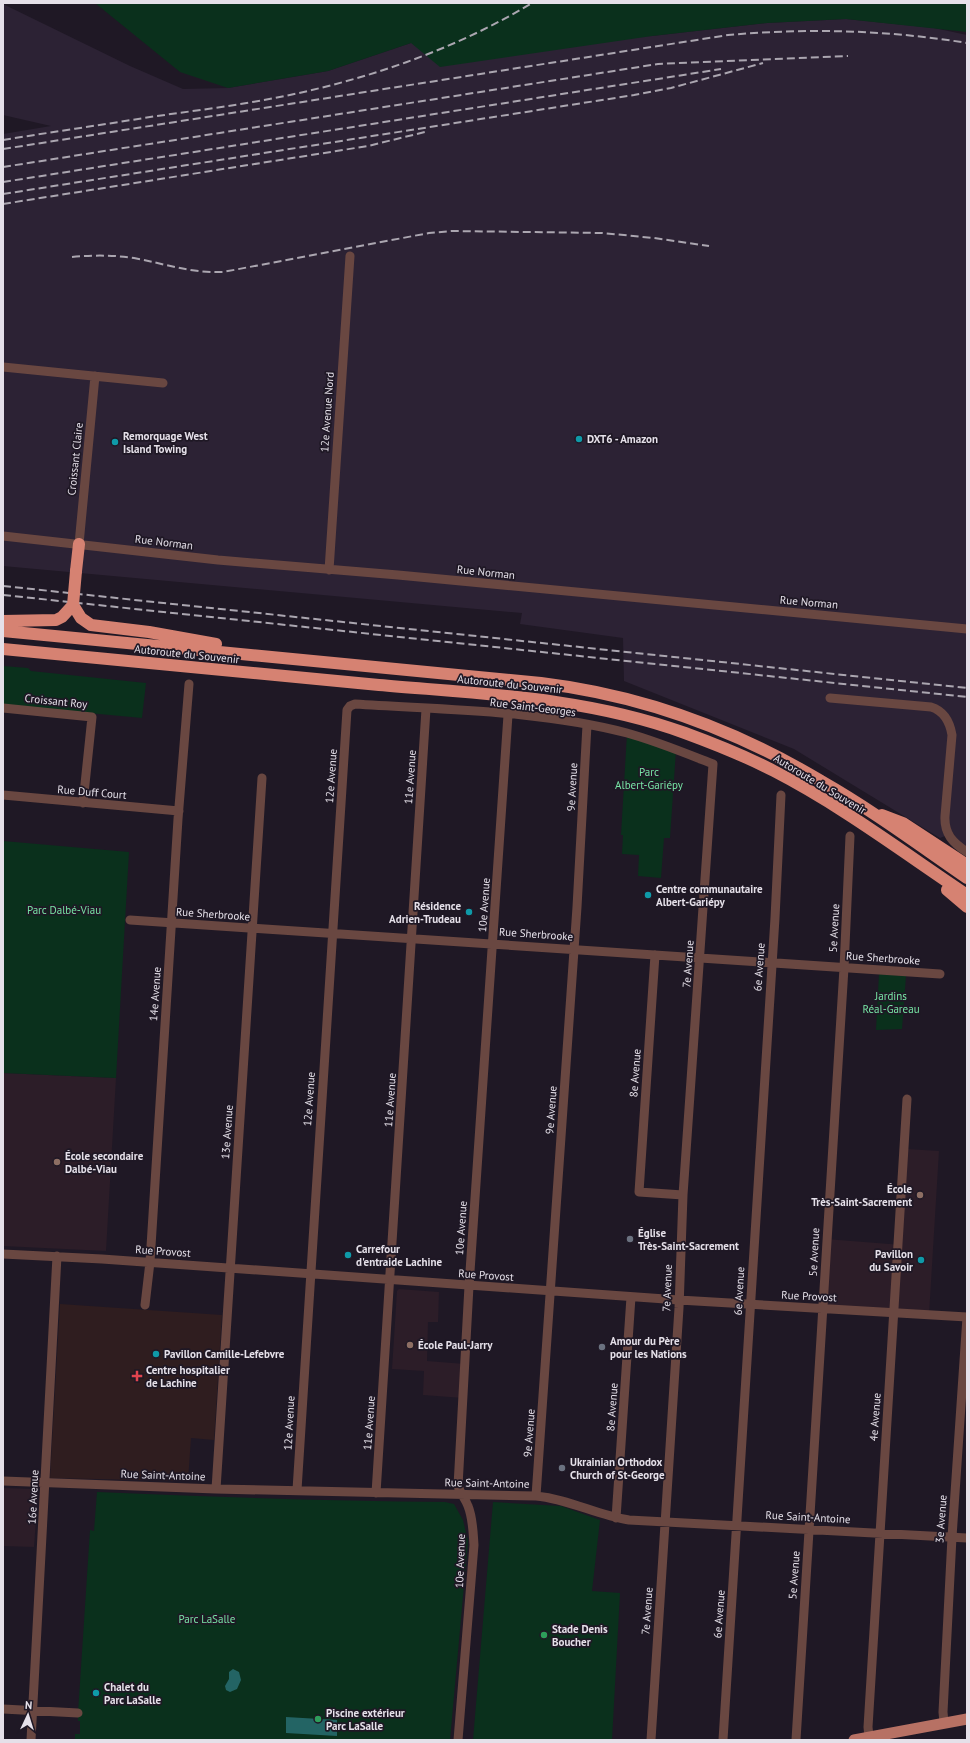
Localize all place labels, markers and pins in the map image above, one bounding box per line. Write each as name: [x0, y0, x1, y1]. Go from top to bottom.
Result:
place label: Remorquage West Island Towing: [123, 429, 208, 456]
place label: DXT6 - Amazon: [587, 432, 658, 446]
marker: DXT6 - Amazon: [574, 434, 584, 444]
marker: Remorquage West Island Towing: [110, 437, 120, 447]
place label: Centre communautaire Albert-Gariépy: [656, 882, 763, 909]
marker: Centre communautaire Albert-Gariépy: [643, 890, 653, 900]
place label: Résidence Adrien-Trudeau: [389, 899, 461, 926]
marker: Résidence Adrien-Trudeau: [464, 907, 474, 917]
place label: École secondaire Dalbé-Viau: [65, 1149, 144, 1176]
marker: École secondaire Dalbé-Viau: [52, 1157, 62, 1167]
place label: École Très-Saint-Sacrement: [811, 1182, 912, 1209]
marker: École Très-Saint-Sacrement: [915, 1190, 925, 1200]
place label: Église Très-Saint-Sacrement: [638, 1226, 739, 1253]
marker: Église Très-Saint-Sacrement: [625, 1234, 635, 1244]
place label: Carrefour d'entraide Lachine: [356, 1242, 442, 1269]
place label: Pavillon du Savoir: [869, 1247, 913, 1274]
marker: Carrefour d'entraide Lachine: [343, 1250, 353, 1260]
marker: Pavillon du Savoir: [916, 1255, 926, 1265]
place label: Amour du Père pour les Nations: [610, 1334, 687, 1361]
place label: École Paul-Jarry: [418, 1338, 493, 1352]
marker: École Paul-Jarry: [405, 1340, 415, 1350]
marker: Amour du Père pour les Nations: [597, 1342, 607, 1352]
place label: Pavillon Camille-Lefebvre: [164, 1347, 285, 1361]
marker: Pavillon Camille-Lefebvre: [151, 1349, 161, 1359]
place label: Centre hospitalier de Lachine: [146, 1363, 230, 1390]
marker: Centre hospitalier de Lachine: [131, 1370, 143, 1382]
place label: Ukrainian Orthodox Church of St-George: [570, 1455, 665, 1482]
marker: Ukrainian Orthodox Church of St-George: [557, 1463, 567, 1473]
place label: Stade Denis Boucher: [552, 1622, 608, 1649]
marker: Stade Denis Boucher: [539, 1630, 549, 1640]
place label: Chalet du Parc LaSalle: [104, 1680, 161, 1707]
marker: Chalet du Parc LaSalle: [91, 1688, 101, 1698]
place label: Piscine extérieur Parc LaSalle: [326, 1706, 405, 1733]
marker: Piscine extérieur Parc LaSalle: [313, 1714, 323, 1724]

